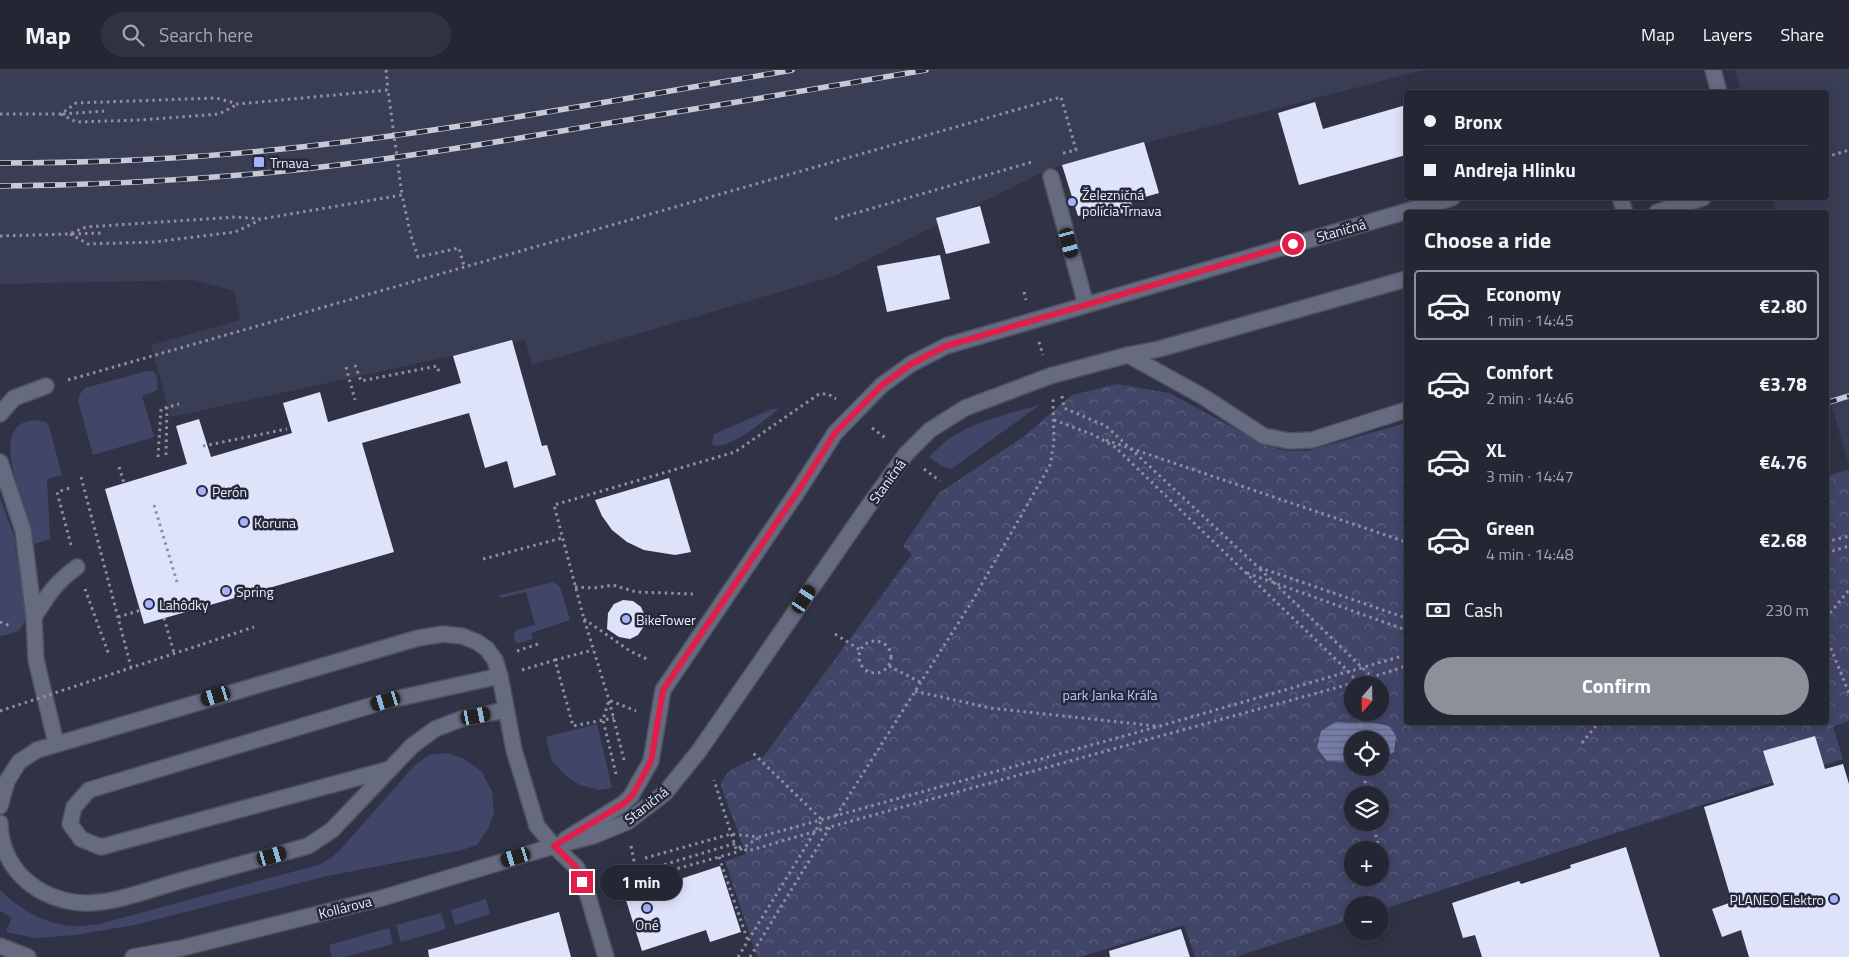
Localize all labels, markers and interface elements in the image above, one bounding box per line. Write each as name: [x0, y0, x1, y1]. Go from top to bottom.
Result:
search box: [101, 12, 451, 57]
text: Map: [25, 17, 71, 53]
text: Search here: [159, 20, 253, 49]
icon: search: [119, 21, 147, 49]
text: Map: [1641, 21, 1675, 48]
text: Layers: [1703, 21, 1752, 48]
text: Share: [1780, 21, 1824, 48]
text: Bronx: [1454, 107, 1502, 136]
place label: Trnava: [270, 152, 309, 173]
marker: Trnava: [252, 155, 266, 169]
text: Andreja Hlinku: [1454, 155, 1576, 184]
place label: Železničná polícia Trnava: [1082, 184, 1161, 221]
marker: Železničná polícia Trnava: [1066, 196, 1078, 208]
street label: Staničná: [1314, 213, 1368, 247]
text: Choose a ride: [1424, 223, 1551, 257]
car: [1057, 227, 1080, 259]
route start: [1282, 233, 1304, 255]
text: Economy: [1486, 279, 1561, 308]
icon: car: [1426, 283, 1471, 328]
text: €2.80: [1760, 291, 1807, 320]
text: 1 min · 14:45: [1486, 308, 1574, 332]
text: Comfort: [1486, 357, 1553, 386]
icon: car: [1426, 361, 1471, 406]
text: €3.78: [1760, 369, 1807, 398]
text: 2 min · 14:46: [1486, 386, 1574, 410]
text: XL: [1486, 435, 1506, 464]
icon: car: [1426, 439, 1471, 484]
text: €4.76: [1760, 447, 1807, 476]
street label: Staničná: [864, 454, 910, 508]
text: 3 min · 14:47: [1486, 464, 1574, 488]
place label: Perón: [212, 481, 247, 502]
marker: Perón: [196, 485, 208, 497]
place label: Koruna: [254, 512, 296, 533]
text: Green: [1486, 513, 1535, 542]
marker: Koruna: [238, 516, 250, 528]
icon: car: [1426, 517, 1471, 562]
text: €2.68: [1760, 525, 1807, 554]
text: 4 min · 14:48: [1486, 542, 1574, 566]
place label: Spring: [236, 581, 274, 602]
car: [789, 582, 818, 616]
marker: Spring: [220, 585, 232, 597]
place label: Lahôdky: [159, 594, 209, 615]
text: Cash: [1464, 595, 1503, 624]
icon: cash: [1424, 596, 1452, 624]
marker: Lahôdky: [143, 598, 155, 610]
text: 230 m: [1765, 598, 1809, 622]
place label: BikeTower: [636, 609, 696, 630]
marker: BikeTower: [620, 613, 632, 625]
button: Confirm: [1424, 657, 1809, 715]
north arrow: [1344, 676, 1389, 721]
map controls: [1344, 676, 1389, 941]
car: [199, 684, 232, 708]
park label: park Janka Kráľa: [1063, 684, 1157, 705]
car: [369, 689, 402, 713]
car: [459, 706, 492, 726]
button: locate: [1344, 731, 1389, 776]
street label: Staničná: [620, 781, 672, 829]
button: layers: [1344, 786, 1389, 831]
button: +: [1344, 841, 1389, 886]
car: [255, 845, 288, 867]
car: [499, 845, 532, 869]
callout: 1 min: [600, 864, 682, 900]
text: 1 min: [622, 870, 660, 894]
route end: [571, 871, 593, 893]
place label: PLANEO Elektro: [1729, 889, 1824, 910]
street label: Kollárova: [316, 890, 374, 924]
marker: PLANEO Elektro: [1828, 893, 1840, 905]
button: −: [1344, 896, 1389, 941]
marker: Oné: [641, 902, 653, 914]
place label: Oné: [635, 914, 659, 935]

